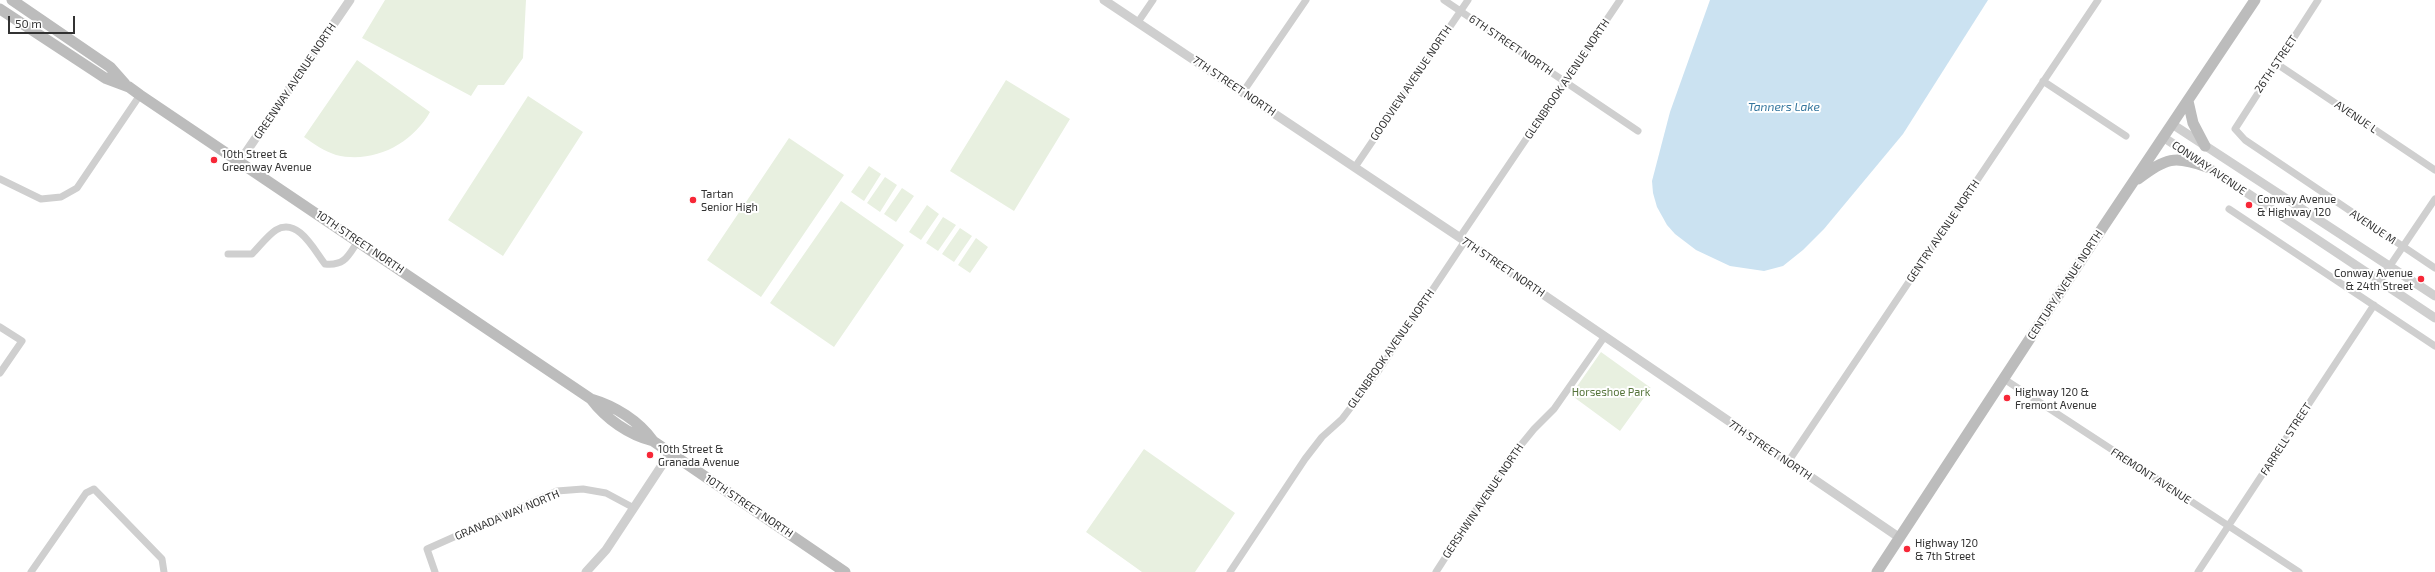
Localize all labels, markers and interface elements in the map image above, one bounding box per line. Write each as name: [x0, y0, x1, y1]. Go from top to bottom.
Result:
scale bar: [10, 8, 77, 34]
street label: 6TH STREET NORTH: [1466, 12, 1556, 78]
text: 50 m: [15, 16, 42, 30]
street label: GLENBROOK AVENUE NORTH: [1522, 16, 1612, 142]
street label: GREENWAY AVENUE NORTH: [251, 20, 339, 142]
street label: GOODVIEW AVENUE NORTH: [1368, 23, 1454, 143]
street label: 26TH STREET: [2252, 33, 2300, 95]
street label: 7TH STREET NORTH: [1190, 53, 1278, 119]
street label: AVENUE L: [2332, 98, 2380, 136]
water label: Tanners Lake: [1748, 100, 1820, 114]
street label: CONWAY AVENUE: [2169, 138, 2249, 198]
place label: 10th Street & Greenway Avenue: [222, 147, 312, 173]
marker: 10th Street & Greenway Avenue: [209, 155, 219, 165]
street label: GENTRY AVENUE NORTH: [1904, 177, 1982, 285]
place label: Tartan Senior High: [701, 187, 758, 213]
place label: Conway Avenue & Highway 120: [2257, 192, 2336, 218]
marker: Tartan Senior High: [688, 195, 698, 205]
marker: Conway Avenue & Highway 120: [2244, 200, 2254, 210]
street label: AVENUE M: [2347, 207, 2399, 247]
street label: 10TH STREET NORTH: [314, 208, 406, 276]
street label: CENTURY AVENUE NORTH: [2025, 228, 2105, 342]
street label: 7TH STREET NORTH: [1459, 234, 1547, 300]
place label: Conway Avenue & 24th Street: [2334, 266, 2413, 292]
marker: Conway Avenue & 24th Street: [2416, 274, 2426, 284]
street label: GLENBROOK AVENUE NORTH: [1345, 287, 1437, 411]
park label: Horseshoe Park: [1572, 385, 1650, 399]
place label: Highway 120 & Fremont Avenue: [2015, 385, 2097, 411]
marker: Highway 120 & Fremont Avenue: [2002, 393, 2012, 403]
street label: FARRELL STREET: [2258, 400, 2314, 478]
street label: 7TH STREET NORTH: [1726, 417, 1814, 483]
street label: GERSHWIN AVENUE NORTH: [1440, 441, 1526, 561]
place label: 10th Street & Granada Avenue: [658, 442, 739, 468]
street label: FREMONT AVENUE: [2108, 445, 2194, 507]
marker: 10th Street & Granada Avenue: [645, 450, 655, 460]
street label: 10TH STREET NORTH: [703, 472, 795, 540]
street label: GRANADA WAY NORTH: [453, 487, 561, 543]
place label: Highway 120 & 7th Street: [1915, 536, 1978, 562]
marker: Highway 120 & 7th Street: [1902, 544, 1912, 554]

